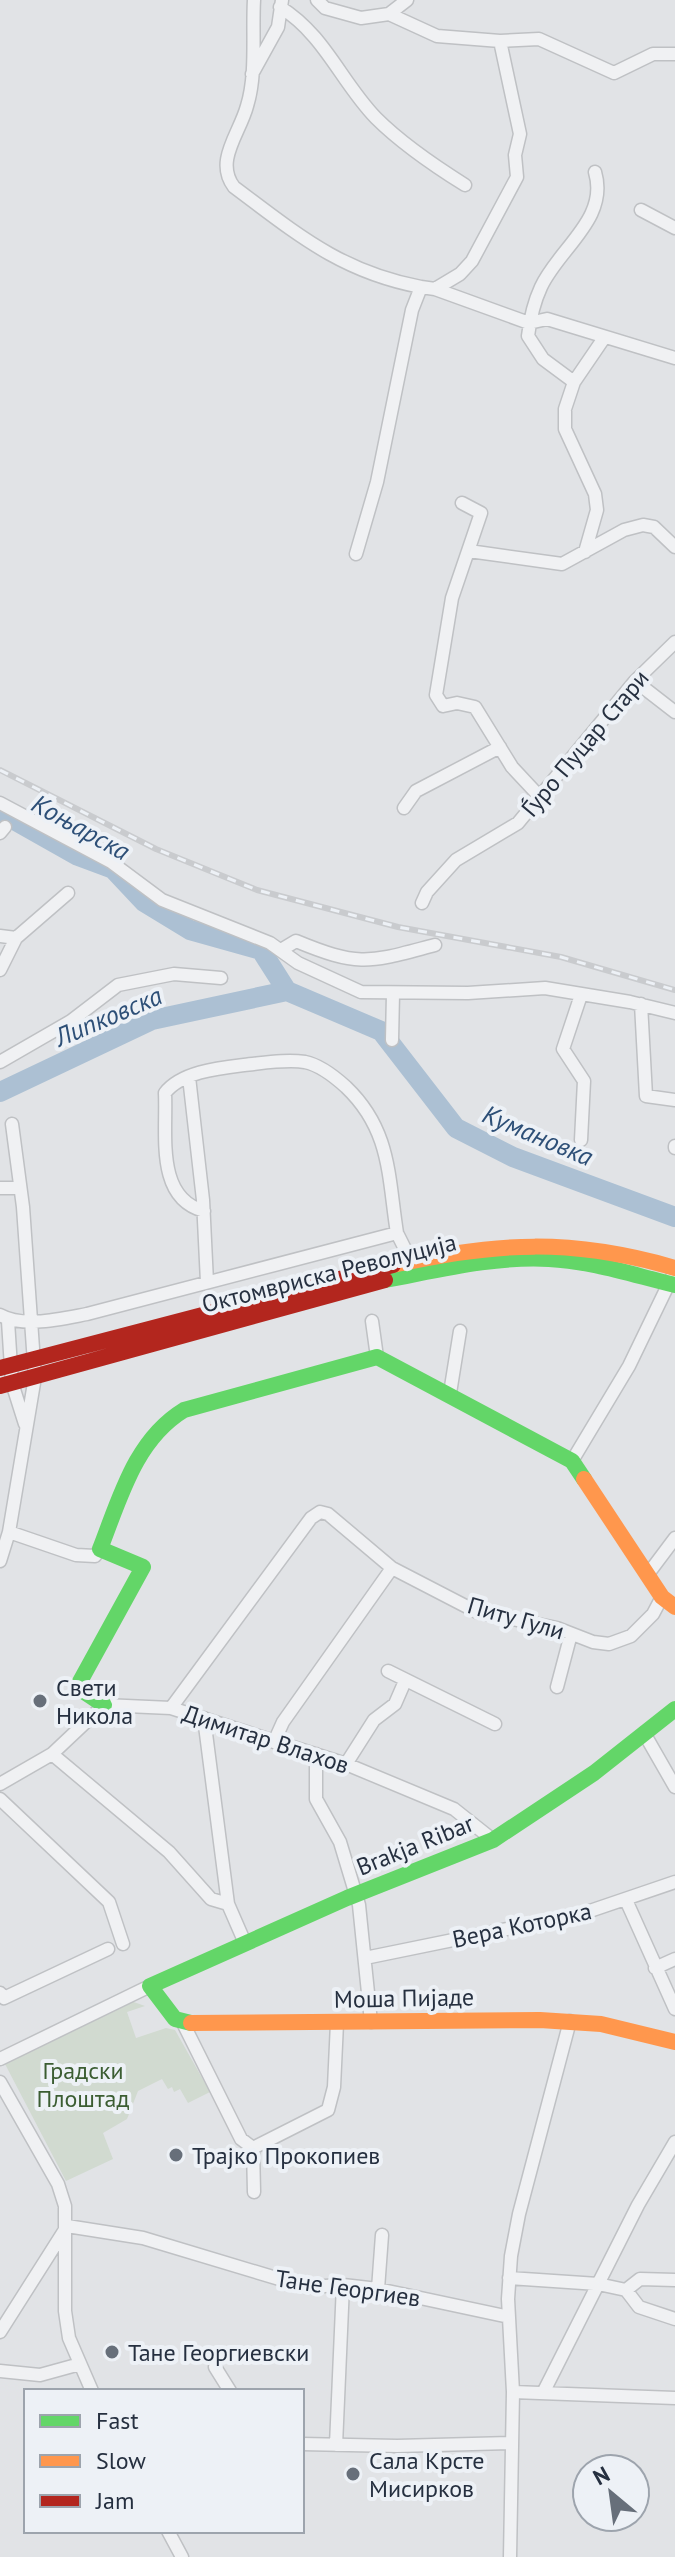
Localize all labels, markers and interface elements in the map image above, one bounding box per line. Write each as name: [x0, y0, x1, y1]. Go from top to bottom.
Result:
street label: Ѓуро Пуцар Стари: [514, 663, 656, 823]
water label: Коњарска: [26, 787, 136, 868]
water label: Липковска: [47, 979, 167, 1054]
water label: Кумановка: [478, 1097, 598, 1173]
street label: Октомвриска Револуција: [198, 1226, 460, 1320]
street label: Питу Гули: [464, 1589, 568, 1647]
place label: Свети Никола: [56, 1672, 133, 1731]
marker: Свети Никола: [31, 1692, 49, 1710]
street label: Димитар Влахов: [179, 1697, 353, 1781]
street label: Brakja Ribar: [352, 1807, 478, 1883]
street label: Вера Которка: [450, 1895, 594, 1955]
street label: Моша Пијаде: [334, 1981, 474, 2015]
park label: Градски Плоштад: [37, 2055, 129, 2114]
place label: Трајко Прокопиев: [192, 2140, 380, 2171]
marker: Трајко Прокопиев: [167, 2146, 185, 2164]
street label: Тане Георгиев: [274, 2262, 422, 2314]
place label: Тане Георгиевски: [128, 2337, 309, 2368]
marker: Тане Георгиевски: [103, 2343, 121, 2361]
legend: [24, 2389, 304, 2533]
text: Fast: [96, 2405, 139, 2436]
text: Slow: [96, 2445, 146, 2476]
place label: Сала Крсте Мисирков: [369, 2445, 484, 2504]
north arrow: [571, 2453, 651, 2533]
text: N: [588, 2460, 614, 2491]
marker: Сала Крсте Мисирков: [344, 2465, 362, 2483]
text: Jam: [95, 2485, 134, 2516]

